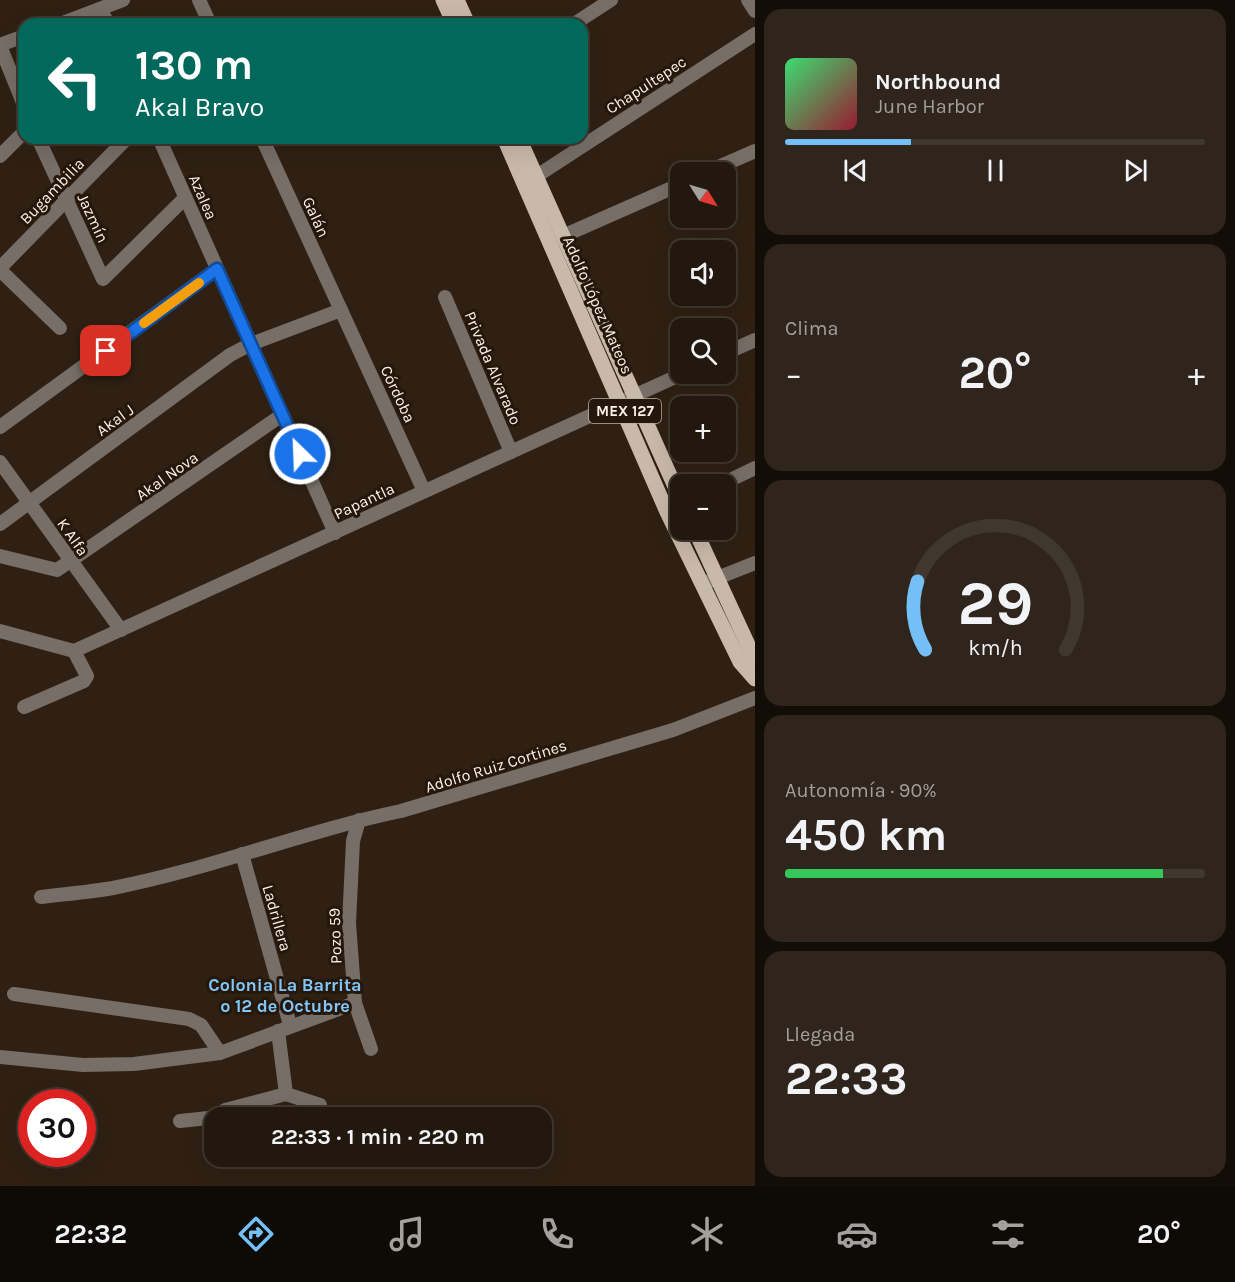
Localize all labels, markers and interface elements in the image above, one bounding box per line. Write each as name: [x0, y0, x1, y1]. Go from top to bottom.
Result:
text: 130 m: [135, 40, 253, 90]
icon: left: [36, 42, 114, 120]
street label: Chapultepec: [602, 52, 690, 118]
text: Northbound: [875, 69, 1001, 95]
text: Akal Bravo: [135, 91, 264, 123]
text: June Harbor: [875, 95, 984, 118]
street label: Bugambilia: [16, 154, 88, 228]
icon: previous: [839, 154, 872, 187]
icon: pause: [979, 154, 1012, 187]
icon: next: [1119, 154, 1152, 187]
north arrow: [670, 162, 736, 228]
map controls: [670, 162, 736, 540]
street label: Azalea: [185, 172, 221, 222]
street label: Jazmín: [73, 190, 113, 246]
street label: Galán: [299, 194, 333, 240]
street label: Adolfo López Mateos: [559, 233, 637, 377]
button: sound: [670, 240, 736, 306]
street label: Privada Alvarado: [460, 308, 526, 428]
text: Clima: [785, 317, 839, 340]
button: search: [670, 318, 736, 384]
pin: [80, 325, 131, 376]
icon: arrive: [89, 334, 122, 367]
text: 20°: [958, 347, 1032, 399]
text: −: [785, 355, 802, 393]
text: +: [1188, 355, 1205, 393]
street label: Córdoba: [377, 362, 419, 426]
button: +: [670, 396, 736, 462]
road number: MEX 127: [589, 399, 661, 423]
street label: Akal J: [93, 400, 137, 440]
position arrow: [268, 422, 332, 486]
street label: Akal Nova: [132, 448, 202, 504]
button: −: [670, 474, 736, 540]
street label: Papantla: [331, 479, 397, 523]
street label: K Alfa: [53, 515, 93, 559]
text: 29: [957, 567, 1033, 640]
text: km/h: [968, 635, 1022, 660]
street label: Adolfo Ruiz Cortines: [423, 735, 569, 797]
text: Autonomía · 90%: [785, 779, 937, 802]
text: 450 km: [785, 809, 947, 861]
street label: Ladrillera: [258, 883, 296, 953]
street label: Pozo 59: [325, 908, 345, 964]
district label: Colonia La Barrita o 12 de Octubre: [208, 974, 362, 1017]
text: Llegada: [785, 1023, 855, 1046]
text: 22:33: [785, 1053, 908, 1105]
speed limit sign: 30: [18, 1089, 96, 1167]
text: 22:33 · 1 min · 220 m: [271, 1124, 485, 1150]
icon: directions: [235, 1213, 277, 1255]
icon: music: [386, 1213, 428, 1255]
icon: phone: [536, 1213, 578, 1255]
icon: climate: [686, 1213, 728, 1255]
icon: car: [836, 1213, 878, 1255]
icon: filters: [987, 1213, 1029, 1255]
text: 22:32: [54, 1218, 127, 1250]
text: 20°: [1137, 1218, 1181, 1250]

